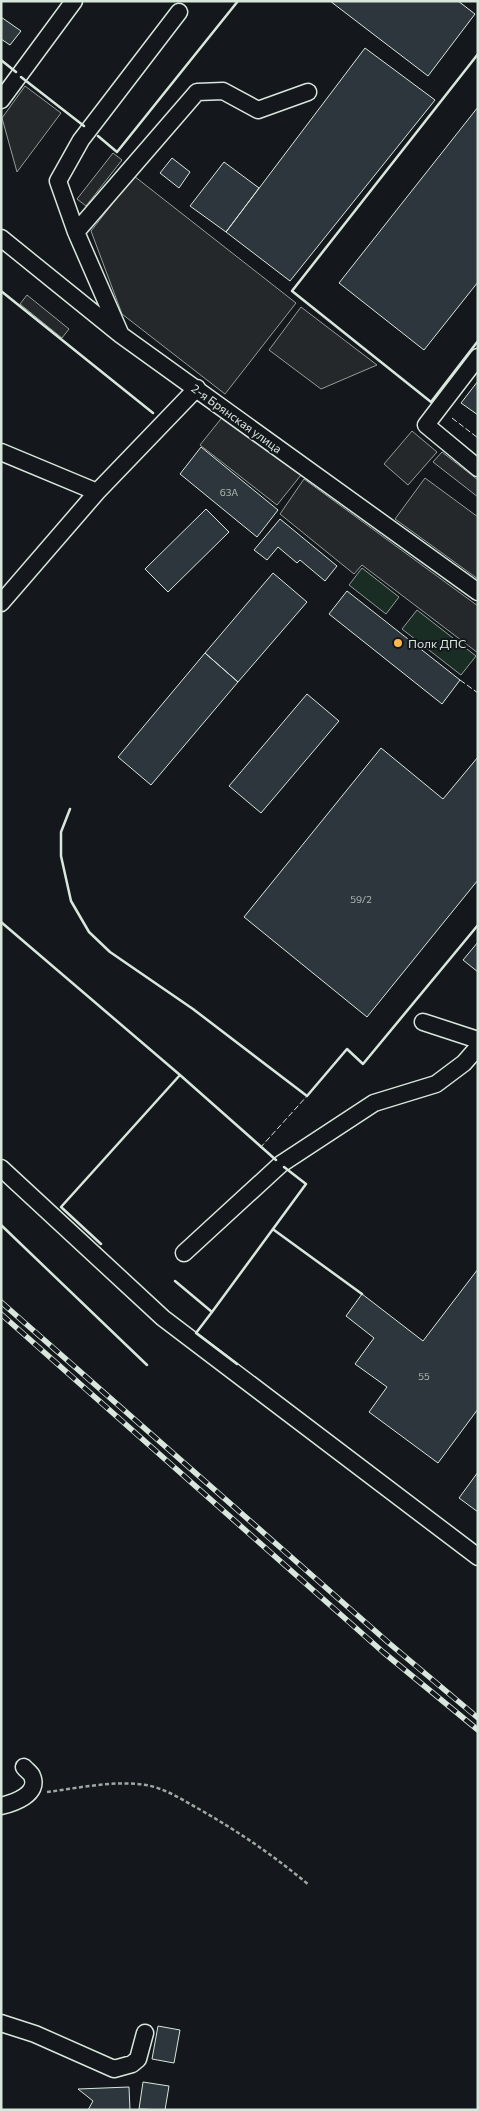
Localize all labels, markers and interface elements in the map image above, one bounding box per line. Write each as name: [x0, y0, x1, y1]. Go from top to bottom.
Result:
street label: 2-я Брянская улица: [189, 381, 285, 455]
house number: 63А: [220, 486, 238, 498]
place label: Полк ДПС: [408, 636, 466, 650]
marker: Полк ДПС: [392, 637, 404, 649]
house number: 59/2: [350, 893, 372, 905]
house number: 55: [418, 1370, 430, 1382]

